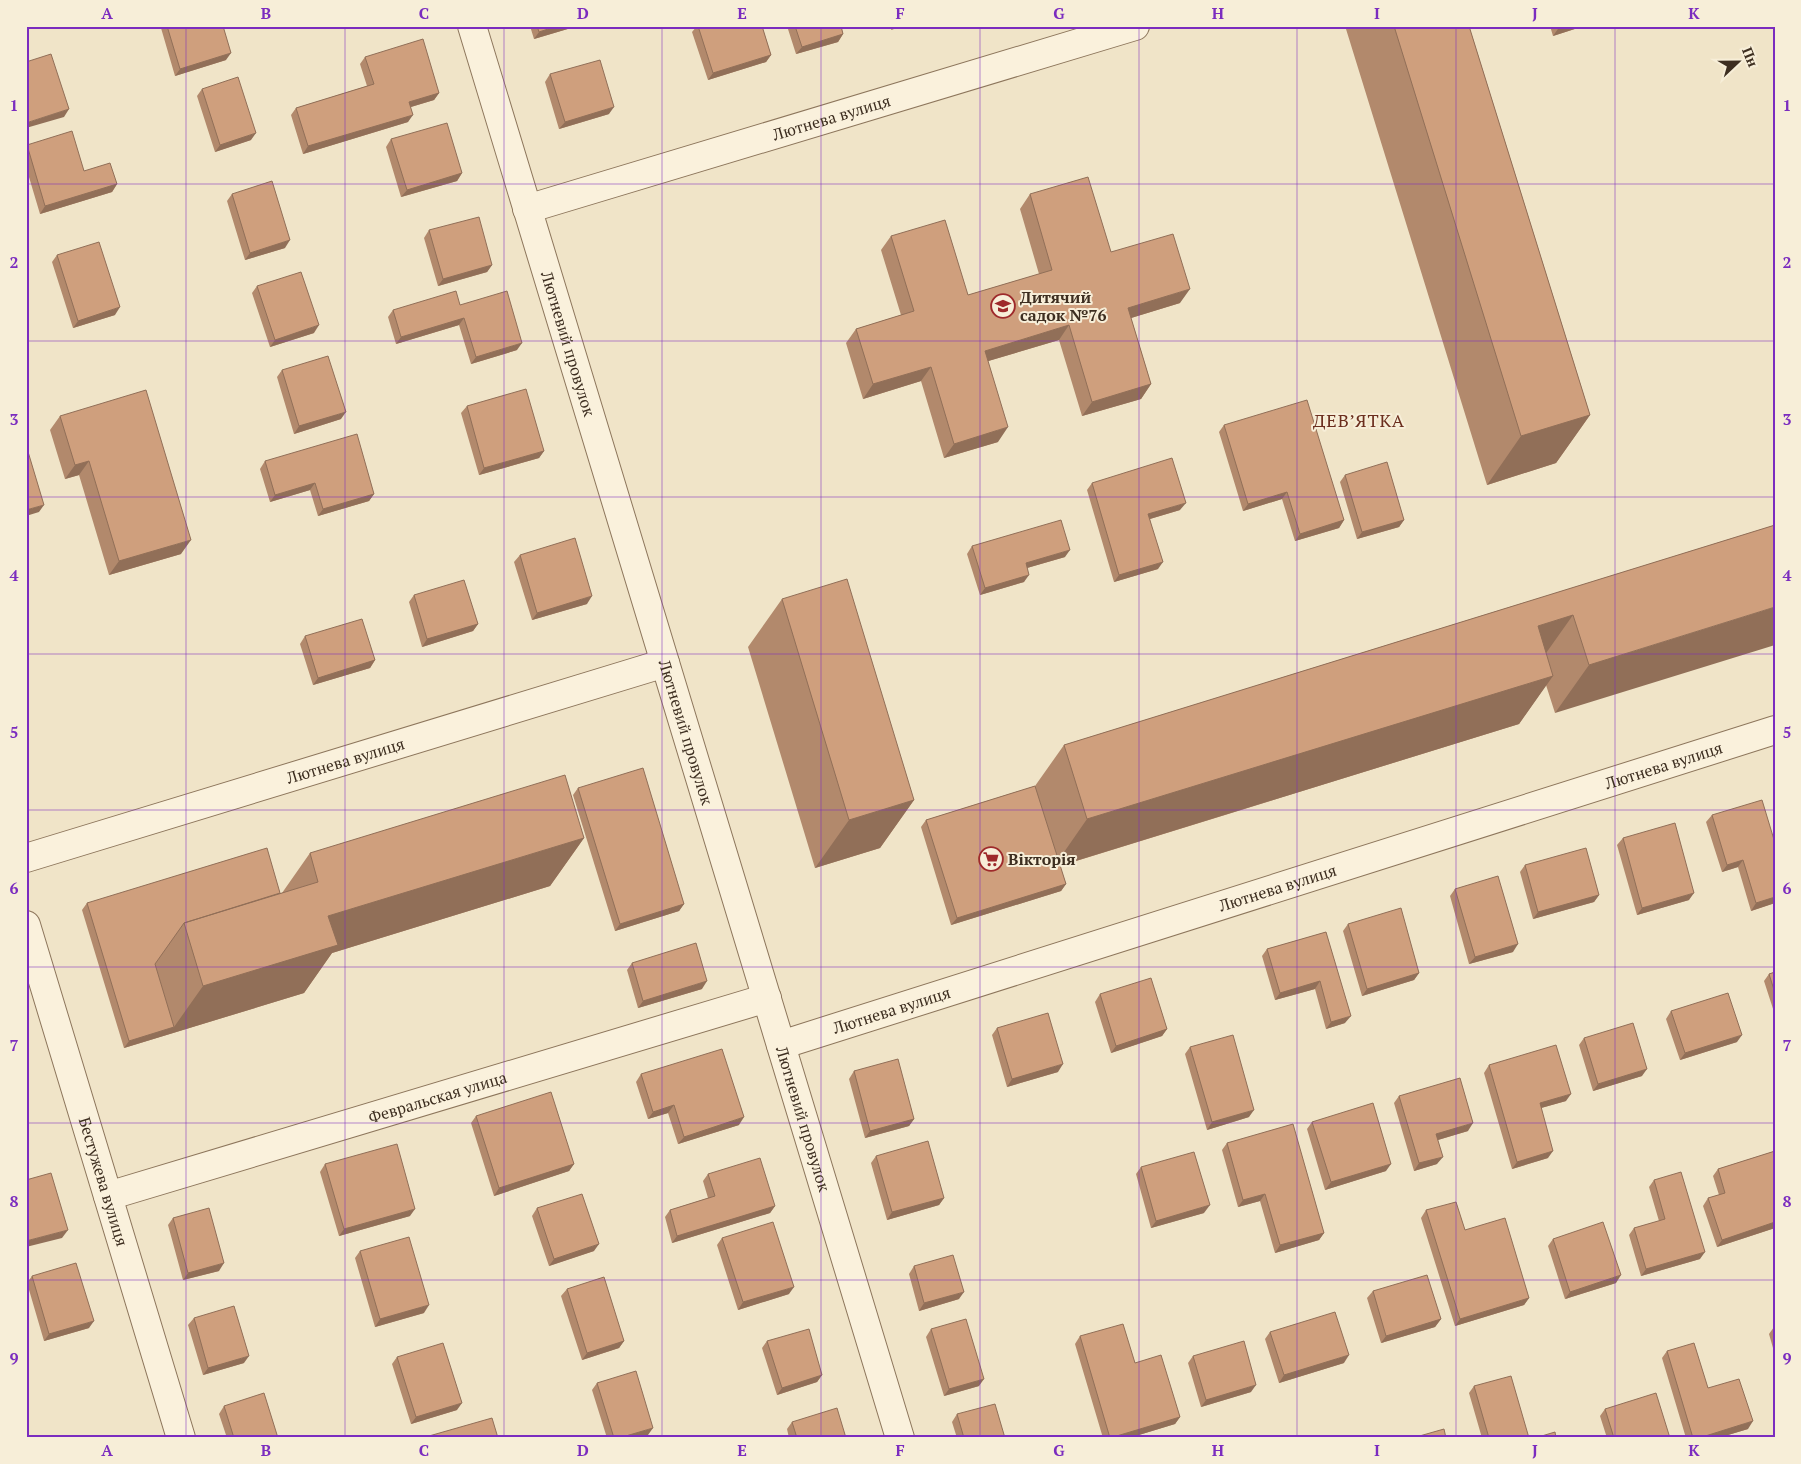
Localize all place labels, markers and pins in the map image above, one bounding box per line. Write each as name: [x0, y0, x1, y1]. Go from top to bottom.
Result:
place label: Дитячий садок №76: [1020, 286, 1107, 326]
school or university icon: Дитячий садок №76: [990, 293, 1016, 319]
supermarket icon: Вікторія: [978, 846, 1004, 872]
place label: Вікторія: [1008, 848, 1076, 870]

